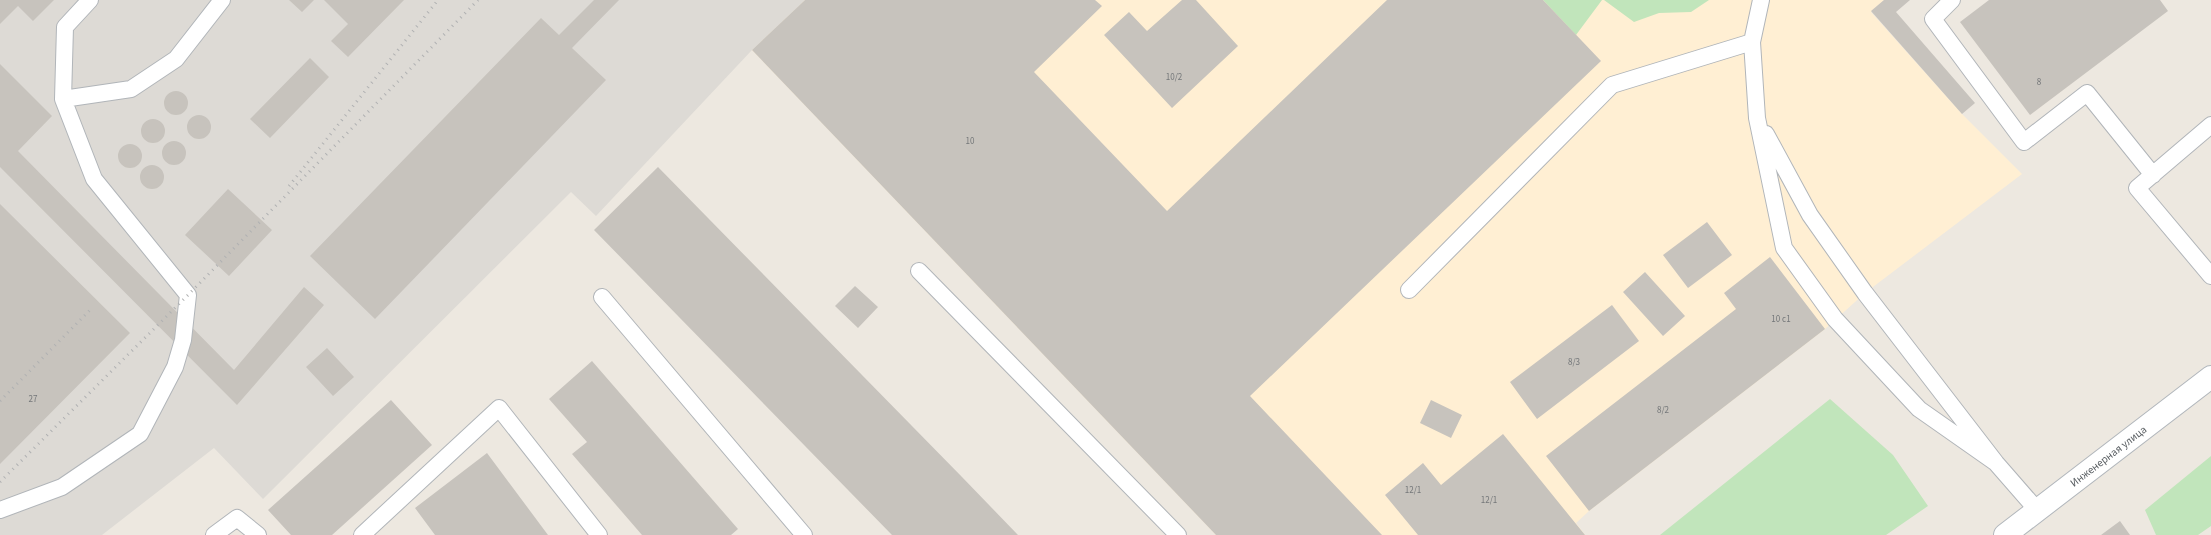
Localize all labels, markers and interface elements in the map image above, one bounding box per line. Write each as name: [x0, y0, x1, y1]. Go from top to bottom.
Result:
house number: 10/2: [1166, 71, 1183, 84]
house number: 8: [2037, 76, 2042, 89]
house number: 10: [966, 135, 975, 148]
house number: 10 с1: [1771, 313, 1791, 326]
house number: 8/3: [1568, 356, 1581, 369]
house number: 27: [29, 393, 38, 406]
house number: 8/2: [1657, 404, 1670, 417]
street label: Инженерная улица: [2067, 422, 2150, 490]
house number: 12/1: [1405, 484, 1421, 497]
house number: 12/1: [1481, 494, 1497, 507]

